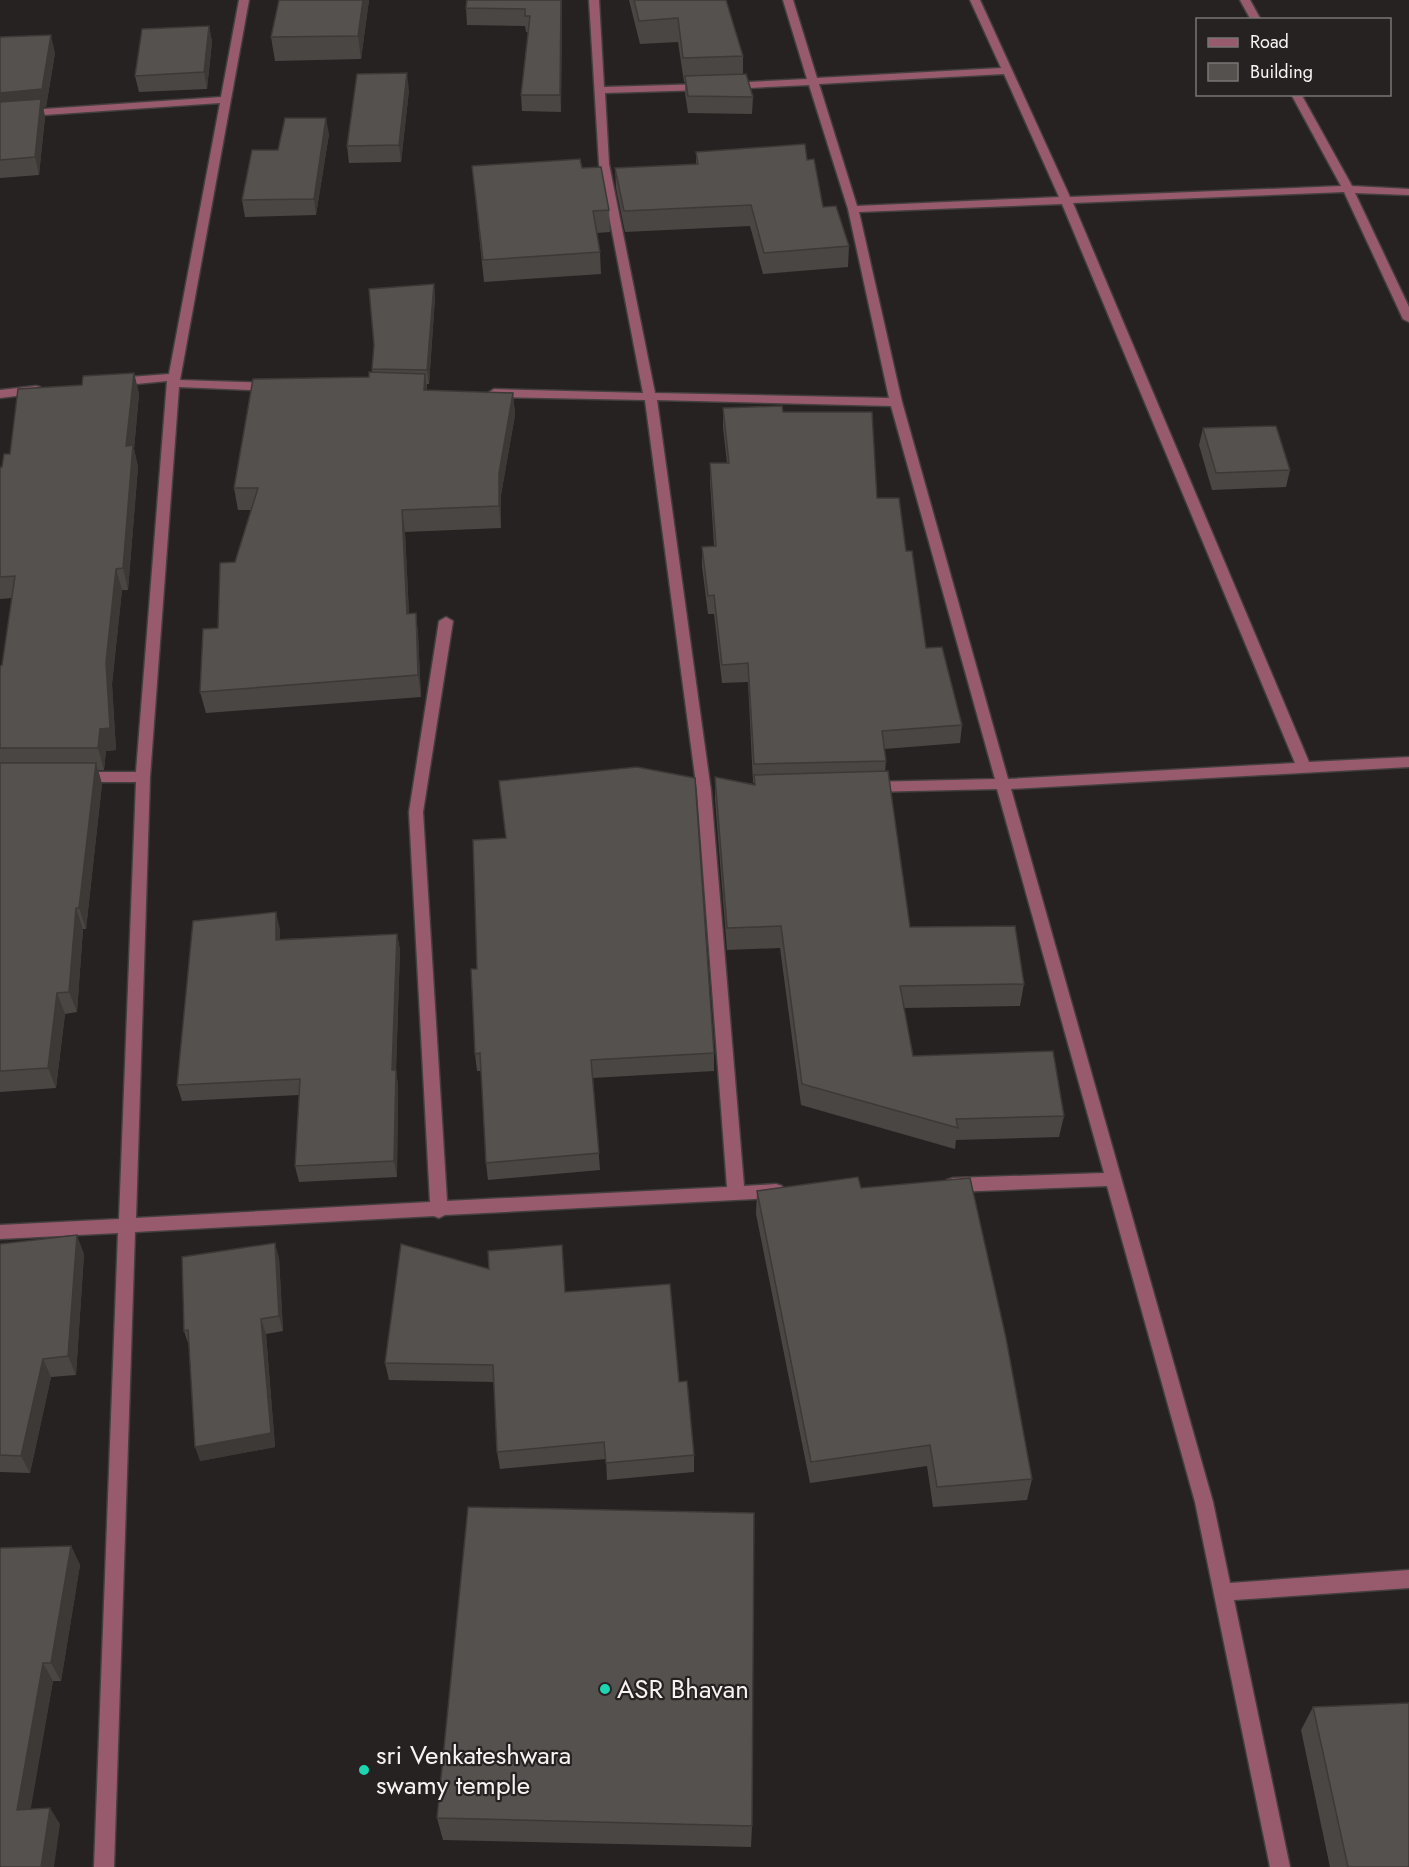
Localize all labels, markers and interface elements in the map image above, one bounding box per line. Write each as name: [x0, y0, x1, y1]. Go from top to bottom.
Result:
legend: [1196, 18, 1391, 96]
text: Road: [1250, 29, 1289, 55]
text: Building: [1250, 59, 1313, 85]
place label: ASR Bhavan: [617, 1670, 749, 1708]
marker: ASR Bhavan: [598, 1682, 612, 1696]
place label: sri Venkateshwara swamy temple: [376, 1736, 571, 1804]
marker: sri Venkateshwara swamy temple: [357, 1763, 371, 1777]

